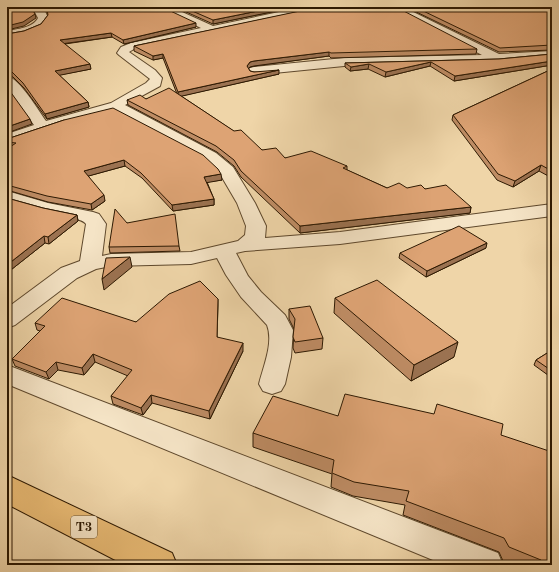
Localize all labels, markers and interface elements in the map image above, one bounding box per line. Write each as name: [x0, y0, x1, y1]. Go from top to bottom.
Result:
road number: T3: [71, 516, 97, 538]

